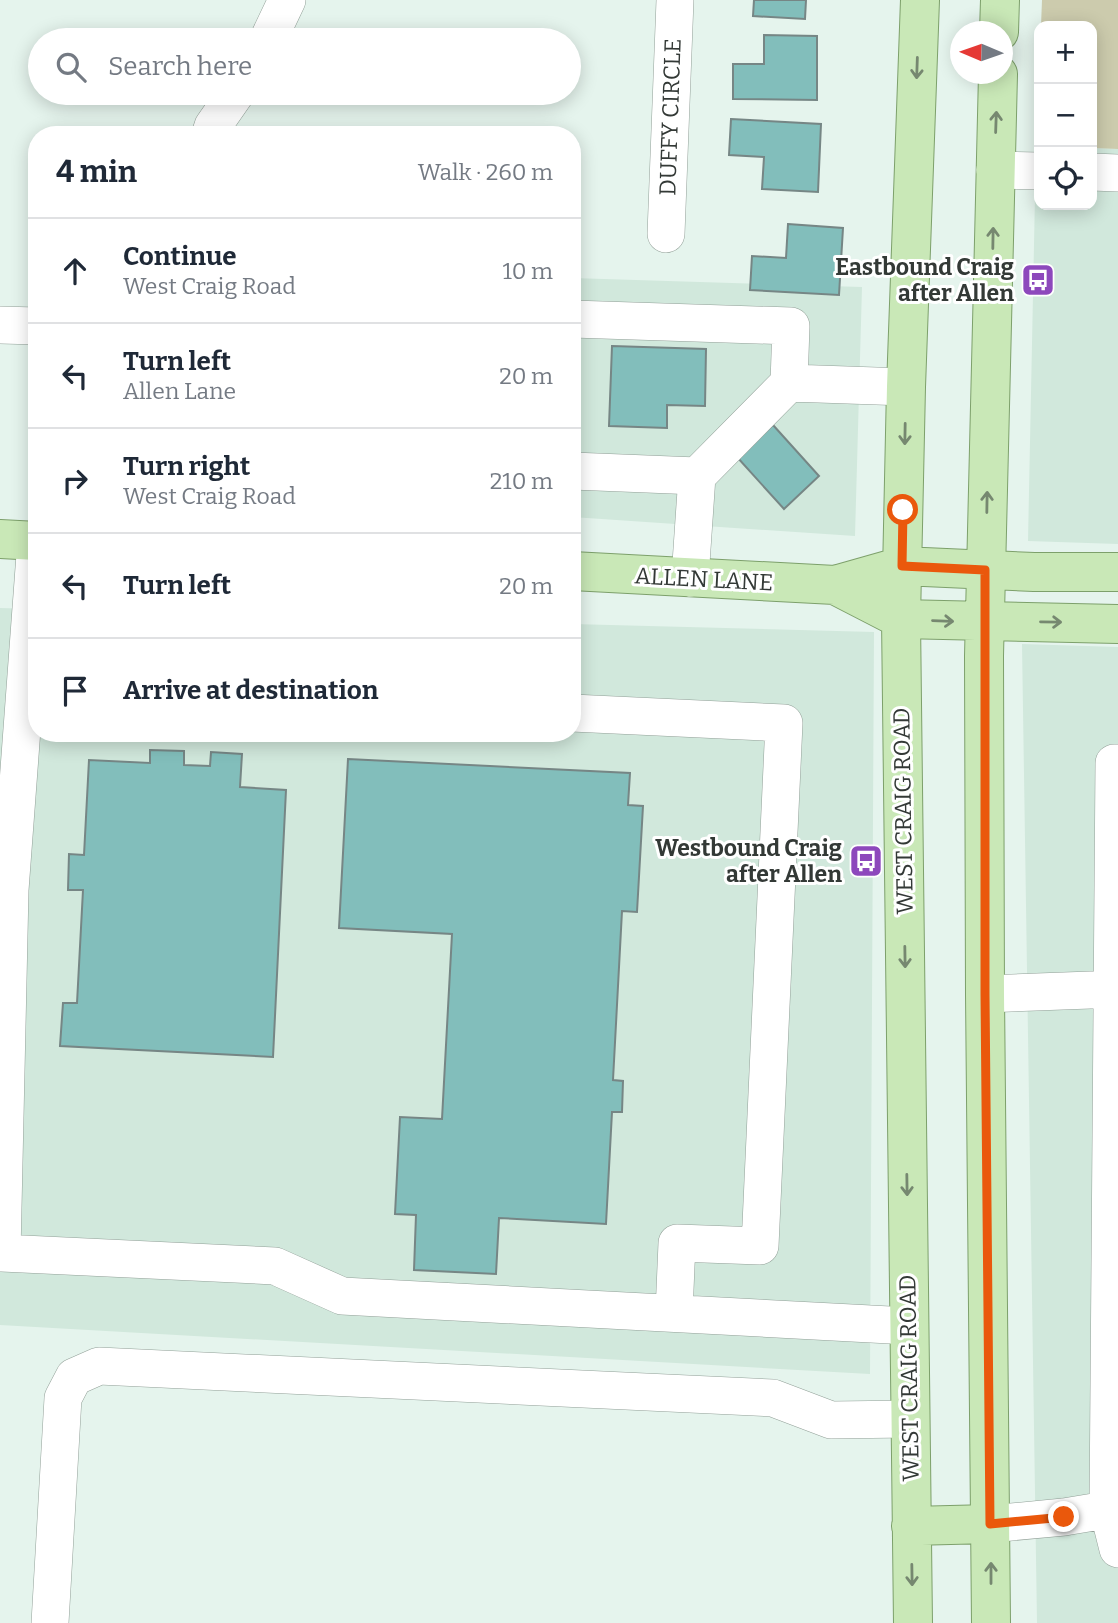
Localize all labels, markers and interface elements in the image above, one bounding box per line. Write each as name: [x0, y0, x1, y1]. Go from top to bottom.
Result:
north arrow: [950, 21, 1013, 84]
map controls: [1034, 21, 1097, 210]
button: +: [1034, 21, 1097, 84]
search box: [28, 28, 581, 105]
street label: DUFFY CIRCLE: [653, 38, 687, 196]
icon: search: [52, 48, 90, 86]
text: Search here: [108, 51, 252, 82]
one-way arrow: [911, 56, 924, 79]
button: −: [1034, 84, 1097, 147]
one-way arrow: [990, 111, 1003, 134]
button: locate: [1034, 147, 1097, 210]
text: 4 min: [56, 154, 137, 190]
text: Walk · 260 m: [418, 158, 553, 186]
one-way arrow: [987, 227, 1000, 250]
text: Continue: [123, 241, 237, 272]
icon: ahead: [56, 252, 94, 290]
place label: Eastbound Craig after Allen: [835, 253, 1014, 307]
text: 10 m: [502, 257, 553, 285]
bus stop icon: Eastbound Craig after Allen: [1019, 261, 1057, 299]
text: West Craig Road: [123, 272, 296, 300]
text: Turn left: [123, 346, 231, 377]
icon: left: [56, 357, 94, 395]
text: 20 m: [499, 362, 553, 390]
text: Allen Lane: [123, 377, 236, 405]
one-way arrow: [898, 422, 912, 445]
text: Turn right: [123, 451, 250, 482]
icon: right: [56, 462, 94, 500]
text: 210 m: [490, 467, 553, 495]
text: West Craig Road: [123, 482, 296, 510]
one-way arrow: [980, 491, 993, 514]
route start: [887, 494, 918, 525]
street label: ALLEN LANE: [634, 561, 774, 597]
icon: left: [56, 567, 94, 605]
text: Turn left: [123, 570, 231, 601]
text: 20 m: [499, 572, 553, 600]
one-way arrow: [931, 614, 954, 627]
one-way arrow: [1039, 615, 1062, 629]
icon: arrive: [56, 672, 94, 710]
text: Arrive at destination: [123, 675, 378, 706]
street label: WEST CRAIG ROAD: [887, 707, 919, 915]
place label: Westbound Craig after Allen: [655, 834, 842, 888]
bus stop icon: Westbound Craig after Allen: [847, 842, 885, 880]
one-way arrow: [898, 945, 912, 968]
one-way arrow: [900, 1173, 914, 1196]
street label: WEST CRAIG ROAD: [893, 1274, 925, 1482]
route end: [1048, 1501, 1079, 1532]
one-way arrow: [984, 1562, 997, 1585]
one-way arrow: [905, 1563, 919, 1586]

